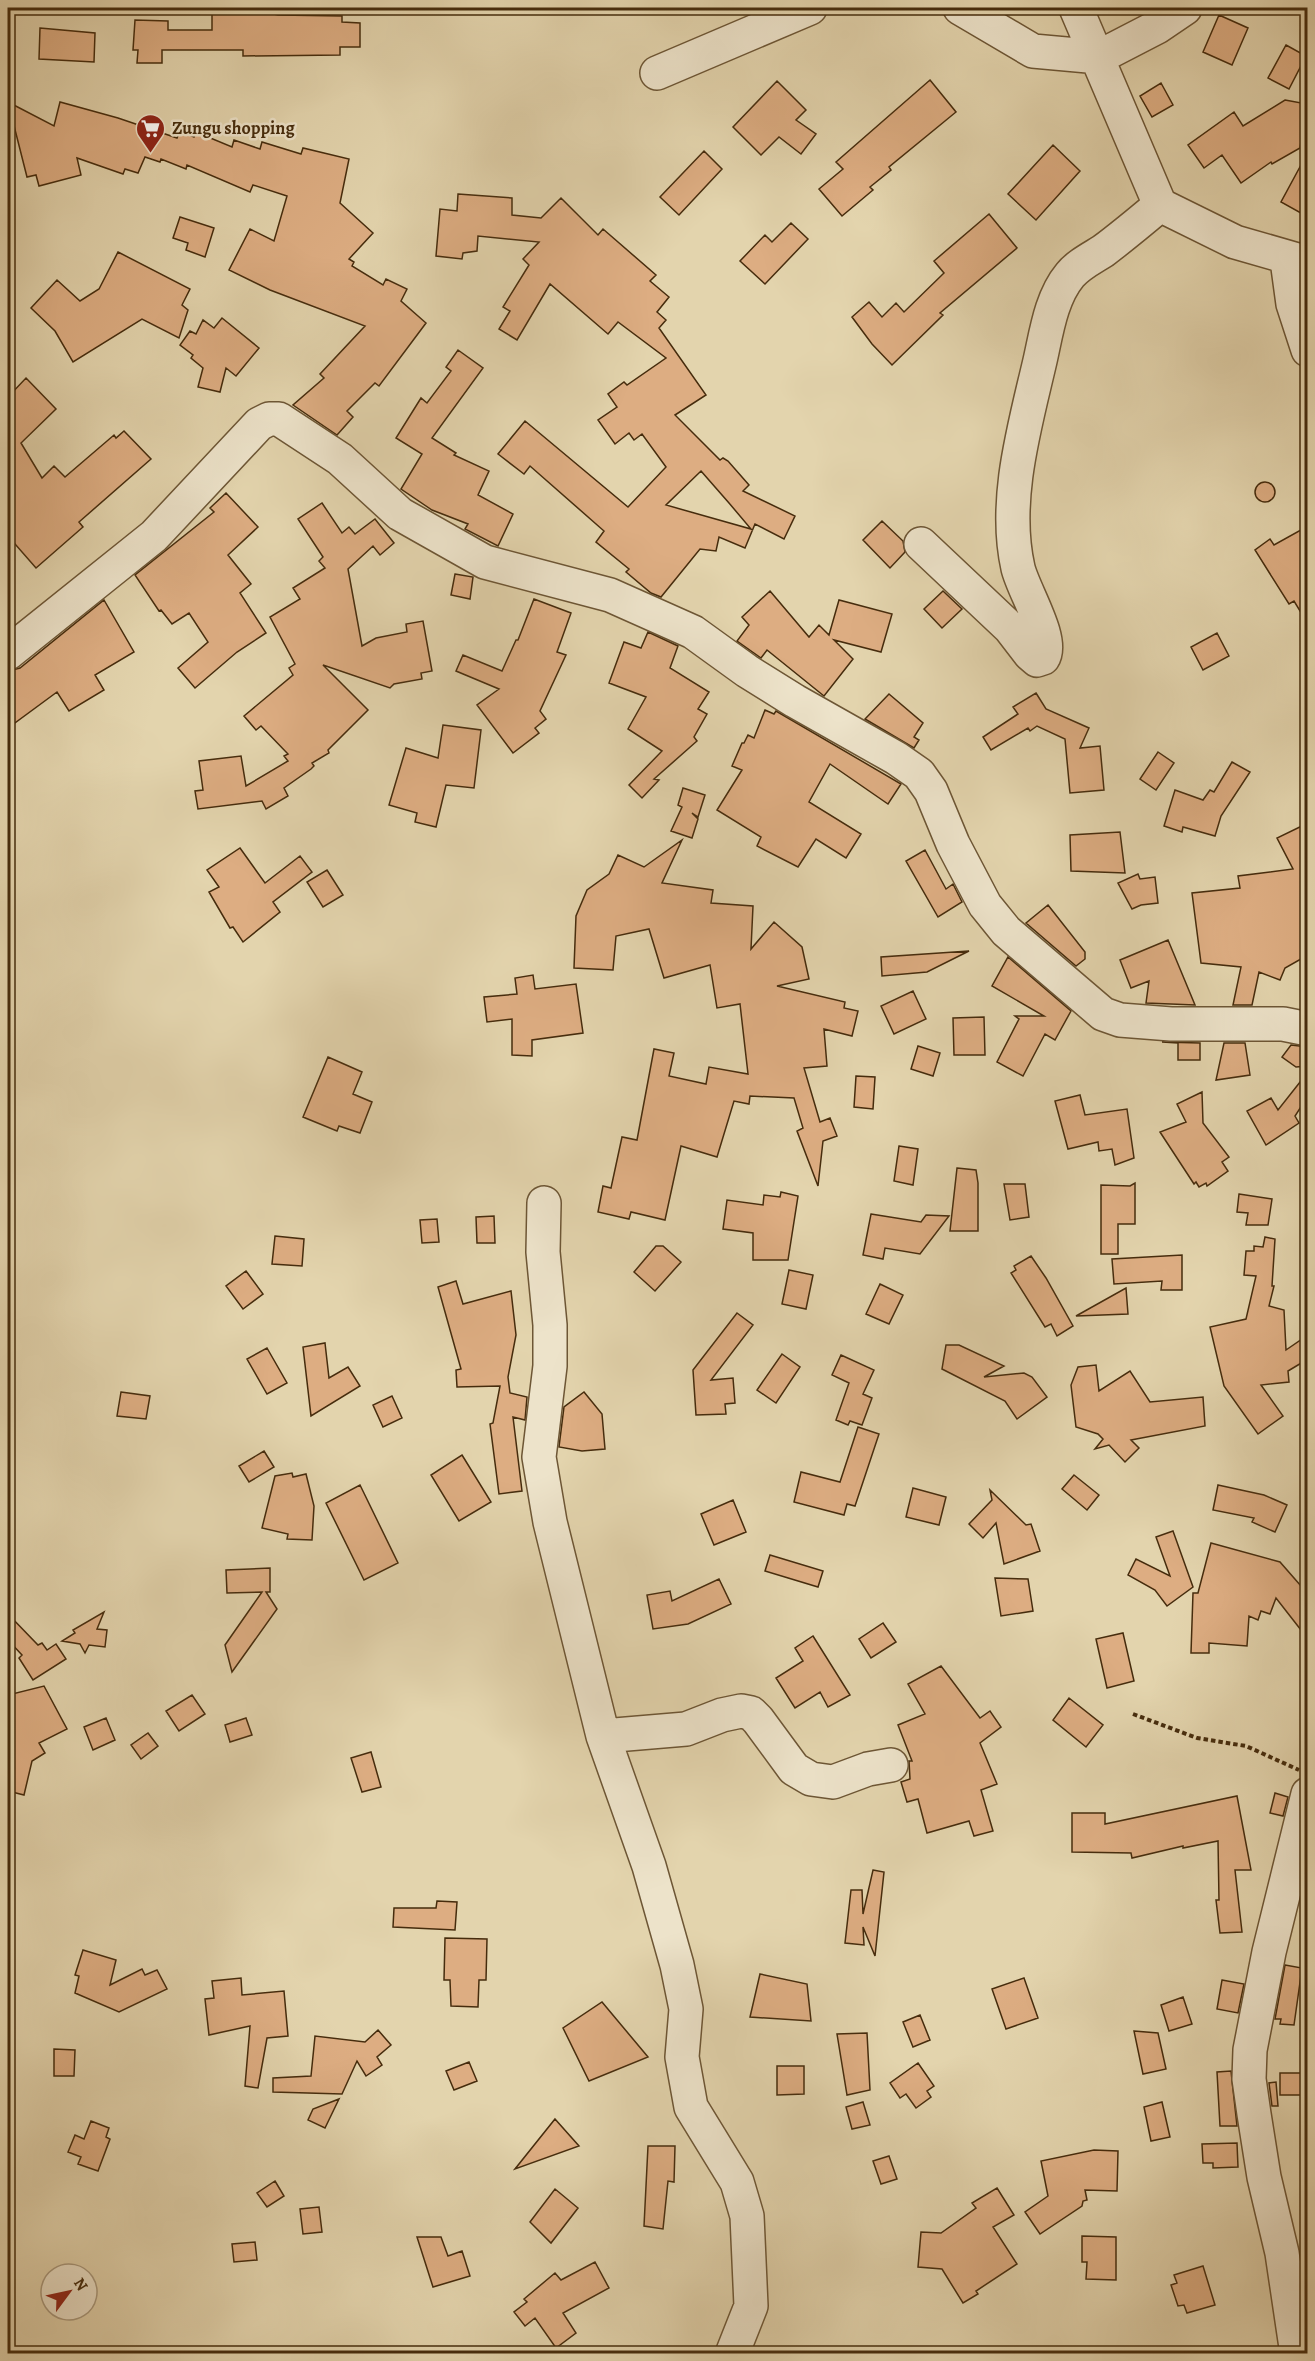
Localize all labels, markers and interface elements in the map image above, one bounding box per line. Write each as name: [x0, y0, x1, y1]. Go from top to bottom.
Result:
supermarket icon: Zungu shopping: [135, 112, 167, 154]
place label: Zungu shopping: [172, 116, 295, 140]
north arrow: [39, 2262, 99, 2322]
text: N: [68, 2273, 93, 2296]

